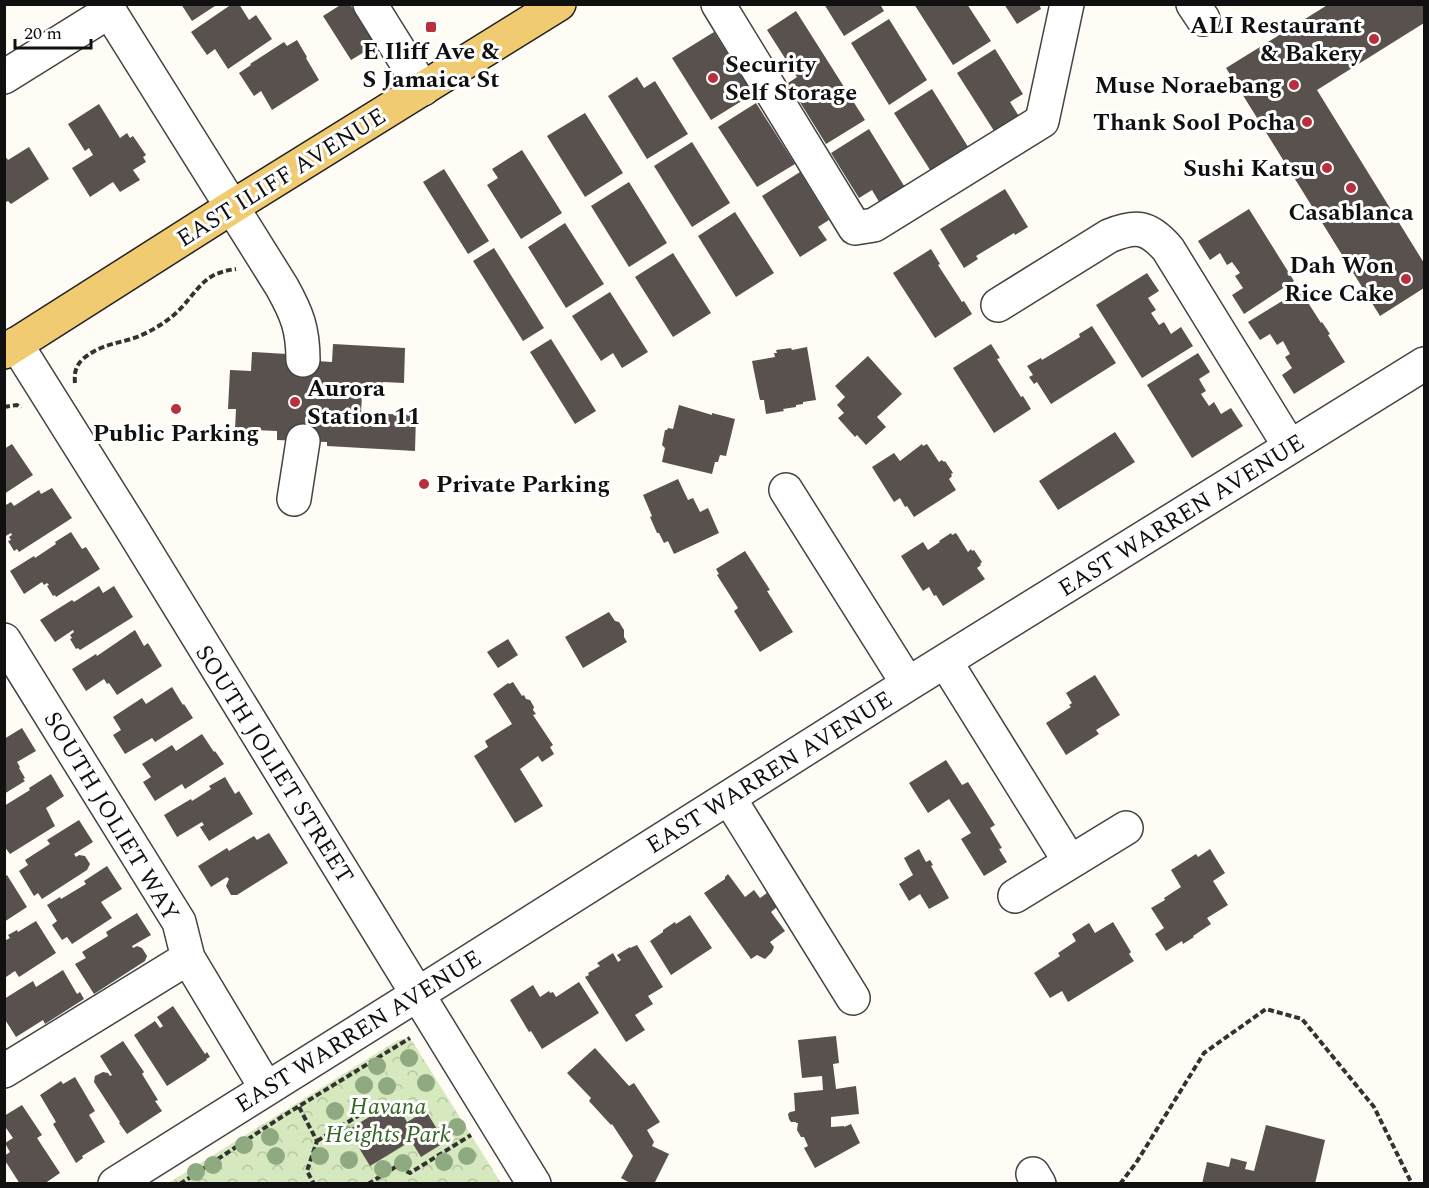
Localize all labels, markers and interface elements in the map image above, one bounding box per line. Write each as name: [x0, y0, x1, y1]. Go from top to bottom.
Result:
place label: ALI Restaurant & Bakery: [1190, 8, 1364, 72]
scale bar: [15, 12, 92, 50]
text: 20 m: [24, 20, 62, 47]
marker: E Iliff Ave & S Jamaica St: [424, 20, 438, 34]
marker: ALI Restaurant & Bakery: [1367, 32, 1381, 46]
place label: E Iliff Ave & S Jamaica St: [362, 34, 500, 98]
place label: Security Self Storage: [725, 47, 857, 111]
place label: Muse Noraebang: [1094, 68, 1282, 104]
marker: Security Self Storage: [706, 71, 720, 85]
marker: Muse Noraebang: [1287, 78, 1301, 92]
street label: EAST ILIFF AVENUE: [170, 99, 393, 257]
place label: Thank Sool Pocha: [1093, 105, 1296, 141]
marker: Thank Sool Pocha: [1300, 115, 1314, 129]
place label: Sushi Katsu: [1183, 151, 1315, 187]
marker: Sushi Katsu: [1320, 161, 1334, 175]
marker: Casablanca: [1344, 181, 1358, 195]
place label: Casablanca: [1288, 195, 1414, 231]
place label: Dah Won Rice Cake: [1284, 248, 1394, 312]
marker: Dah Won Rice Cake: [1399, 272, 1413, 286]
place label: Aurora Station 11: [307, 371, 421, 435]
marker: Aurora Station 11: [288, 395, 302, 409]
marker: Public Parking: [169, 402, 183, 416]
place label: Public Parking: [93, 416, 259, 452]
street label: EAST WARREN AVENUE: [1051, 425, 1312, 607]
place label: Private Parking: [436, 467, 610, 503]
marker: Private Parking: [417, 477, 431, 491]
street label: SOUTH JOLIET STREET: [186, 638, 363, 891]
street label: EAST WARREN AVENUE: [639, 682, 900, 864]
street label: SOUTH JOLIET WAY: [34, 705, 188, 928]
street label: EAST WARREN AVENUE: [228, 941, 489, 1123]
park label: Havana Heights Park: [325, 1089, 451, 1153]

